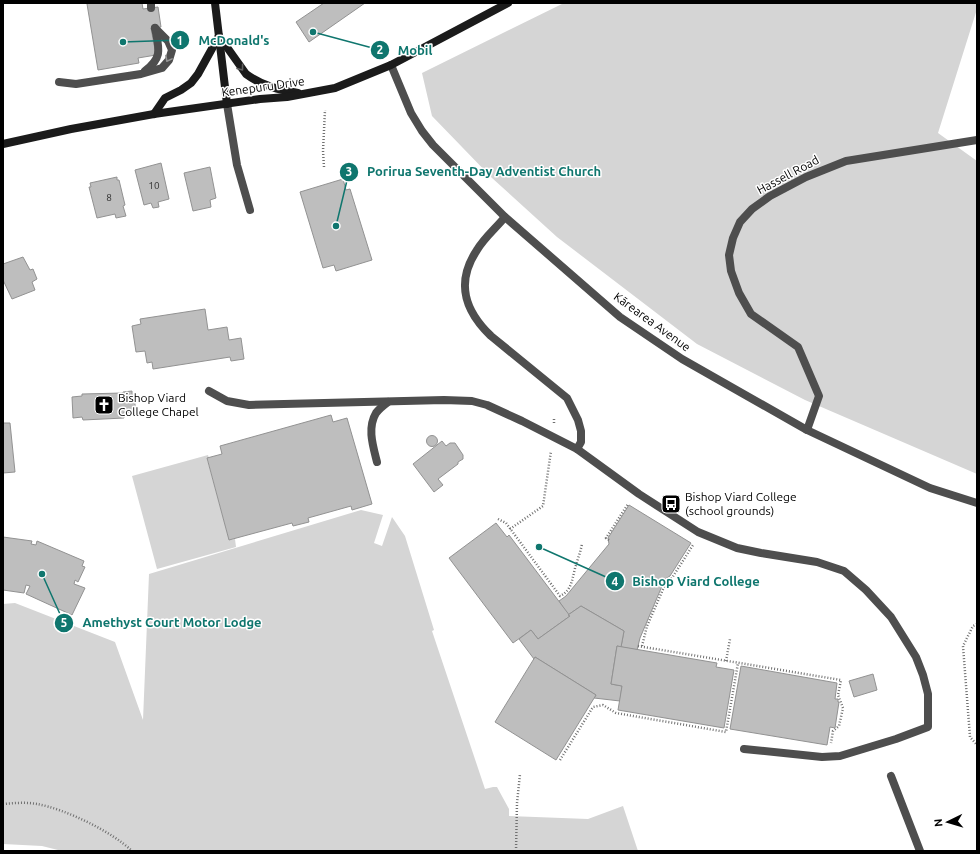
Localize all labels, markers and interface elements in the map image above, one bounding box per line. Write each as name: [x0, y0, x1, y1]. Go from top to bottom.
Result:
callout: McDonald's: [170, 28, 277, 53]
text: McDonald's: [199, 33, 269, 47]
text: 1: [177, 34, 183, 47]
callout: Mobil: [370, 38, 441, 63]
text: 2: [377, 43, 384, 56]
text: Mobil: [398, 43, 432, 57]
one-way arrow: [165, 55, 173, 62]
one-way arrow: [237, 64, 244, 71]
street label: Kenepuru Drive: [221, 74, 305, 99]
street label: Hassell Road: [755, 153, 821, 196]
callout: Porirua Seventh-Day Adventist Church: [339, 159, 609, 184]
text: Porirua Seventh-Day Adventist Church: [367, 164, 601, 178]
text: 3: [346, 165, 352, 178]
house number: 10: [148, 180, 160, 191]
house number: 8: [106, 192, 112, 203]
street label: Kārearea Avenue: [612, 290, 693, 354]
place label: Bishop Viard College Chapel: [118, 391, 199, 418]
church icon: Bishop Viard College Chapel: [93, 394, 115, 416]
place label: Bishop Viard College (school grounds): [685, 490, 797, 518]
bus stop icon: Bishop Viard College (school grounds): [660, 493, 682, 515]
callout: Bishop Viard College: [605, 569, 768, 594]
text: Bishop Viard College: [632, 574, 760, 588]
text: 4: [612, 575, 619, 588]
callout: Amethyst Court Motor Lodge: [54, 610, 269, 635]
text: Amethyst Court Motor Lodge: [82, 615, 262, 629]
text: 5: [61, 616, 68, 629]
north arrow: [928, 802, 968, 842]
text: N: [932, 818, 944, 827]

